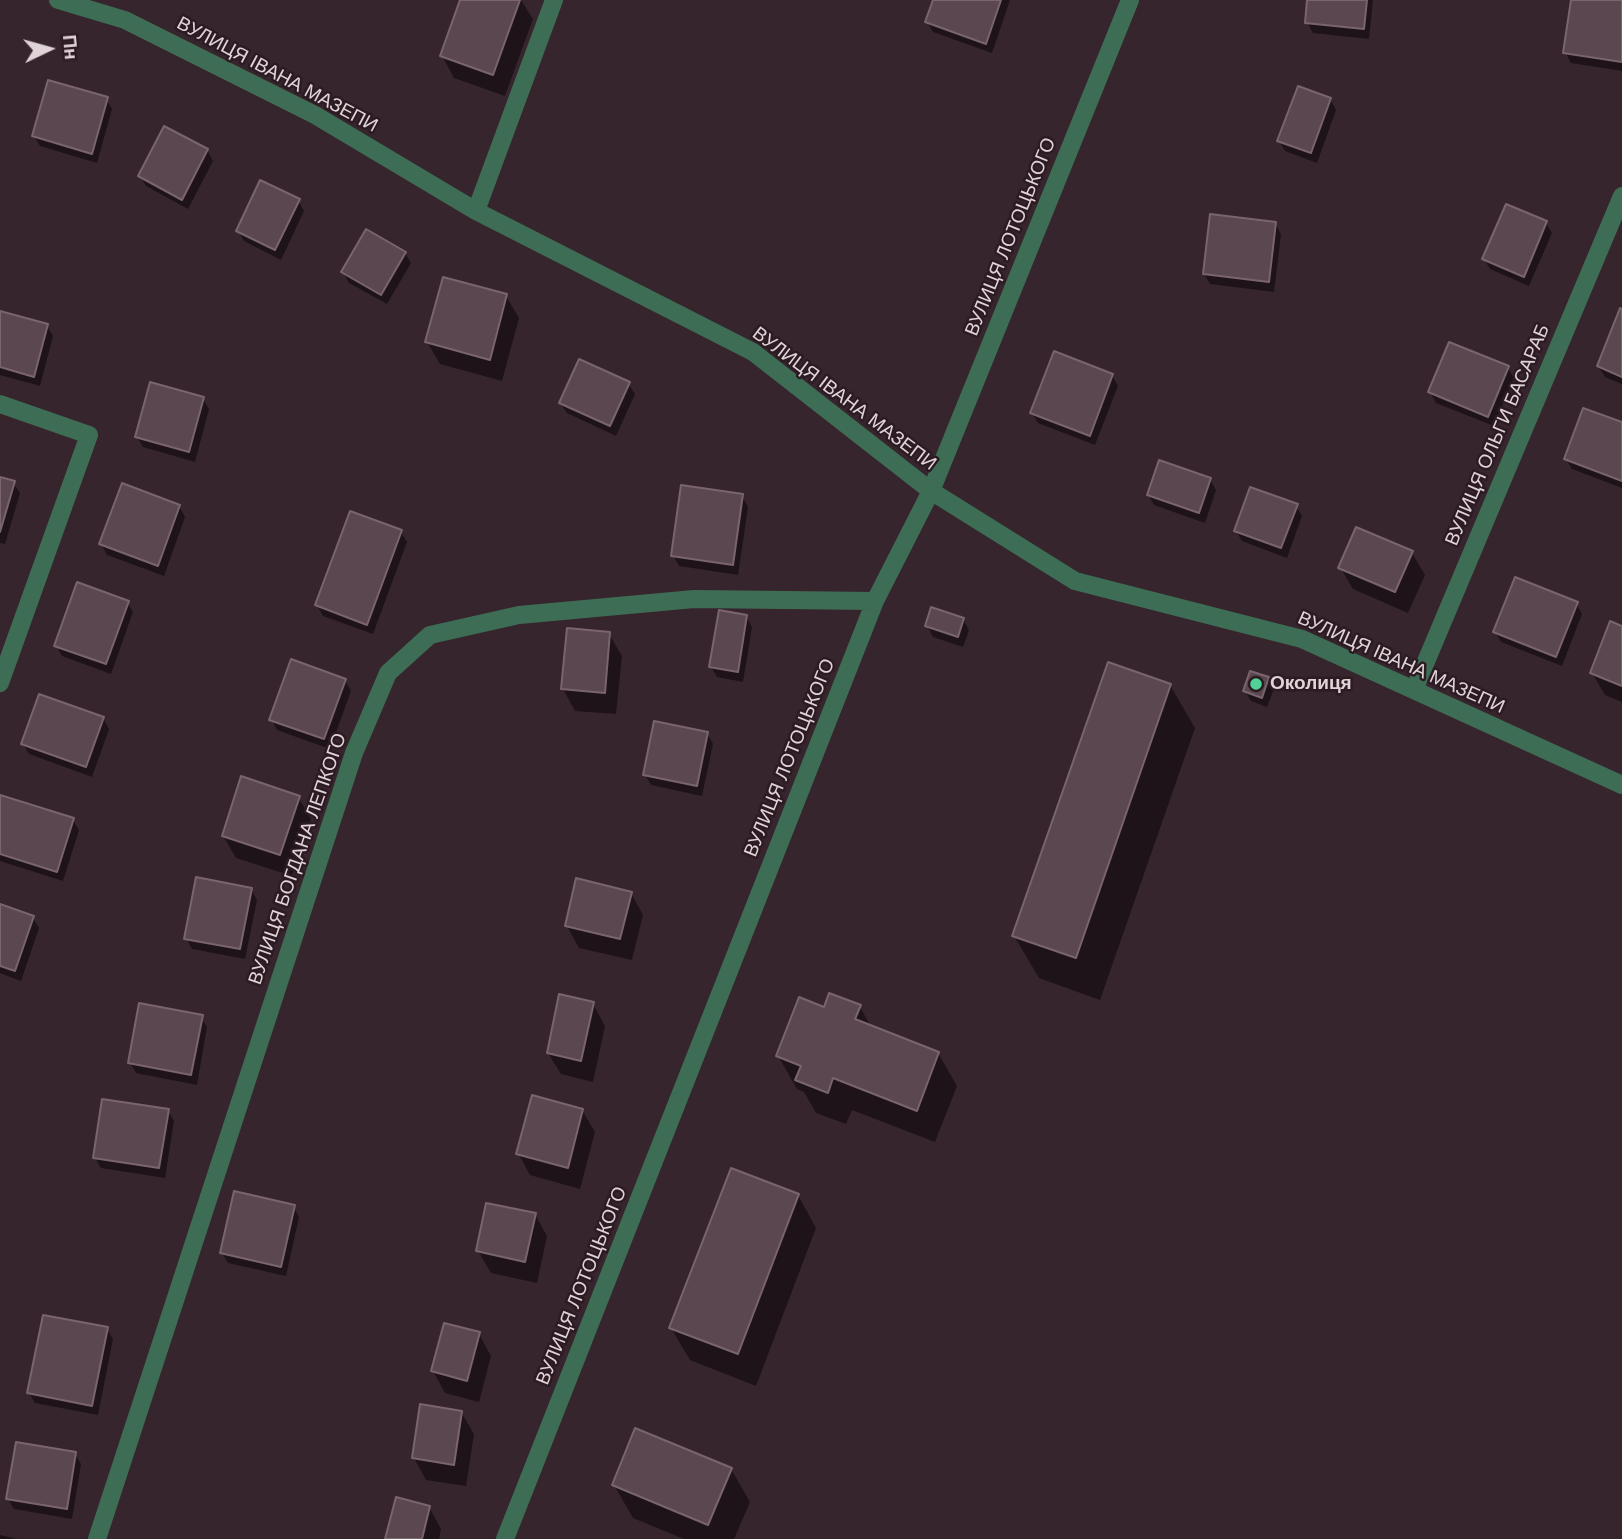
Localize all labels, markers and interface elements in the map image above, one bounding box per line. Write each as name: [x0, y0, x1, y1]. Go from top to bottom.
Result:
street label: ВУЛИЦЯ ІВАНА МАЗЕПИ: [173, 12, 381, 138]
north arrow: [14, 14, 84, 84]
text: Пн: [59, 34, 82, 61]
street label: ВУЛИЦЯ ЛОТОЦЬКОГО: [961, 135, 1061, 339]
street label: ВУЛИЦЯ ОЛЬГИ БАСАРАБ: [1441, 321, 1555, 549]
street label: ВУЛИЦЯ ІВАНА МАЗЕПИ: [748, 322, 940, 476]
street label: ВУЛИЦЯ ІВАНА МАЗЕПИ: [1294, 607, 1508, 719]
street label: ВУЛИЦЯ ЛОТОЦЬКОГО: [740, 656, 840, 860]
place label: Околиця: [1270, 673, 1352, 695]
marker: Околиця: [1248, 676, 1264, 692]
street label: ВУЛИЦЯ БОГДАНА ЛЕПКОГО: [244, 730, 352, 988]
street label: ВУЛИЦЯ ЛОТОЦЬКОГО: [532, 1184, 632, 1388]

